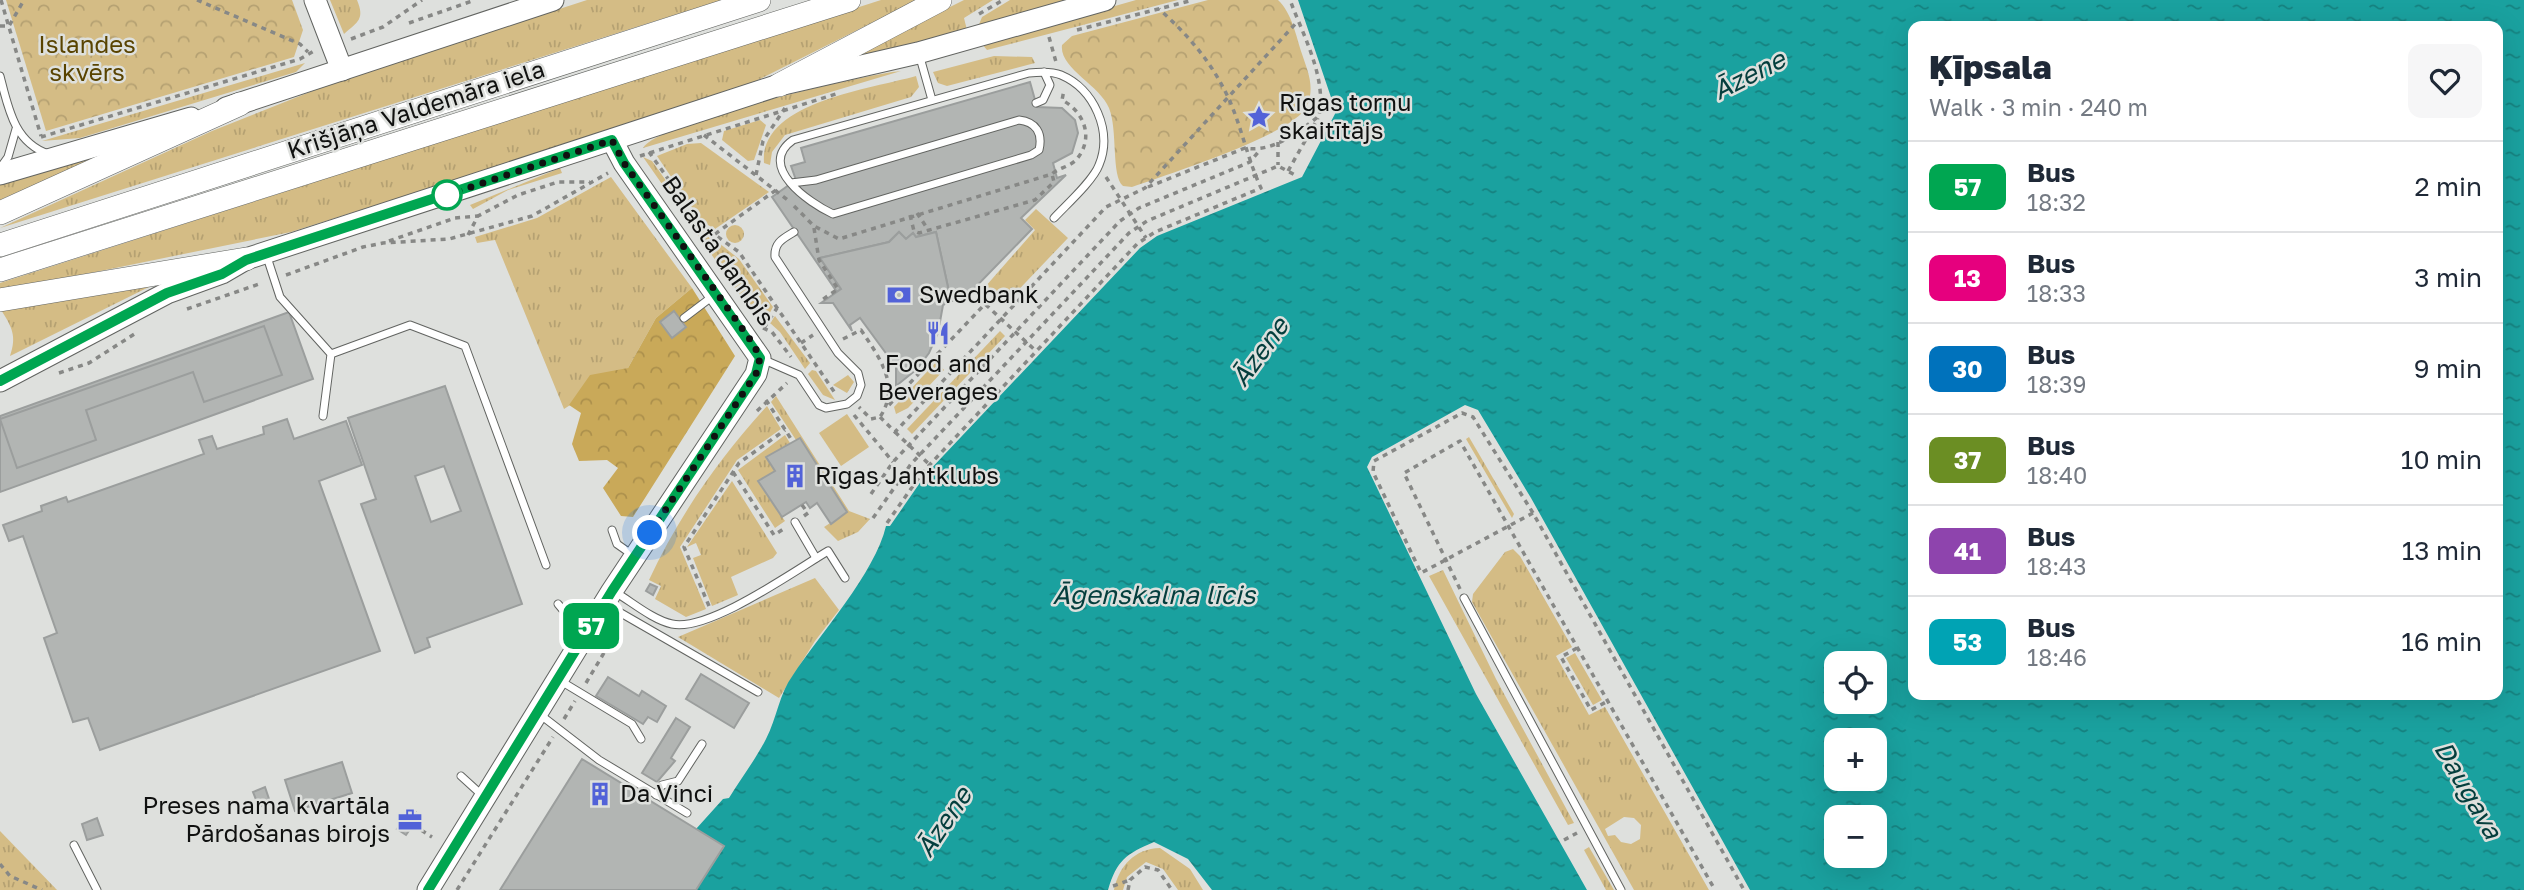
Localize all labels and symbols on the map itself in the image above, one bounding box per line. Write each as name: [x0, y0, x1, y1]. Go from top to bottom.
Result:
park label: Islandes skvērs: [38, 29, 136, 86]
water label: Āzene: [1707, 42, 1792, 106]
street label: Krišjāņa Valdemāra iela: [283, 53, 548, 165]
place label: Rīgas torņu skaitītājs: [1279, 87, 1411, 144]
place icon: Rīgas torņu skaitītājs: [1245, 103, 1273, 131]
street label: Balasta dambis: [657, 170, 782, 331]
unlabelled marker: [432, 180, 462, 210]
place label: Swedbank: [919, 279, 1039, 308]
bank icon: Swedbank: [885, 281, 913, 309]
water label: Āzene: [1224, 310, 1296, 392]
restaurant icon: Food and Beverages: [924, 319, 952, 347]
place label: Food and Beverages: [878, 348, 998, 405]
place label: Rīgas Jahtklubs: [815, 460, 999, 489]
building icon: Rīgas Jahtklubs: [781, 462, 809, 490]
your location: [632, 515, 667, 550]
water label: Āgenskalna līcis: [1053, 579, 1257, 610]
line badge: 57: [560, 603, 622, 649]
water label: Daugava: [2428, 736, 2509, 845]
place label: Da Vinci: [620, 778, 713, 807]
building icon: Da Vinci: [586, 780, 614, 808]
water label: Āzene: [909, 780, 979, 862]
place label: Preses nama kvartāla Pārdošanas birojs: [142, 790, 390, 847]
office icon: Preses nama kvartāla Pārdošanas birojs: [396, 806, 424, 834]

